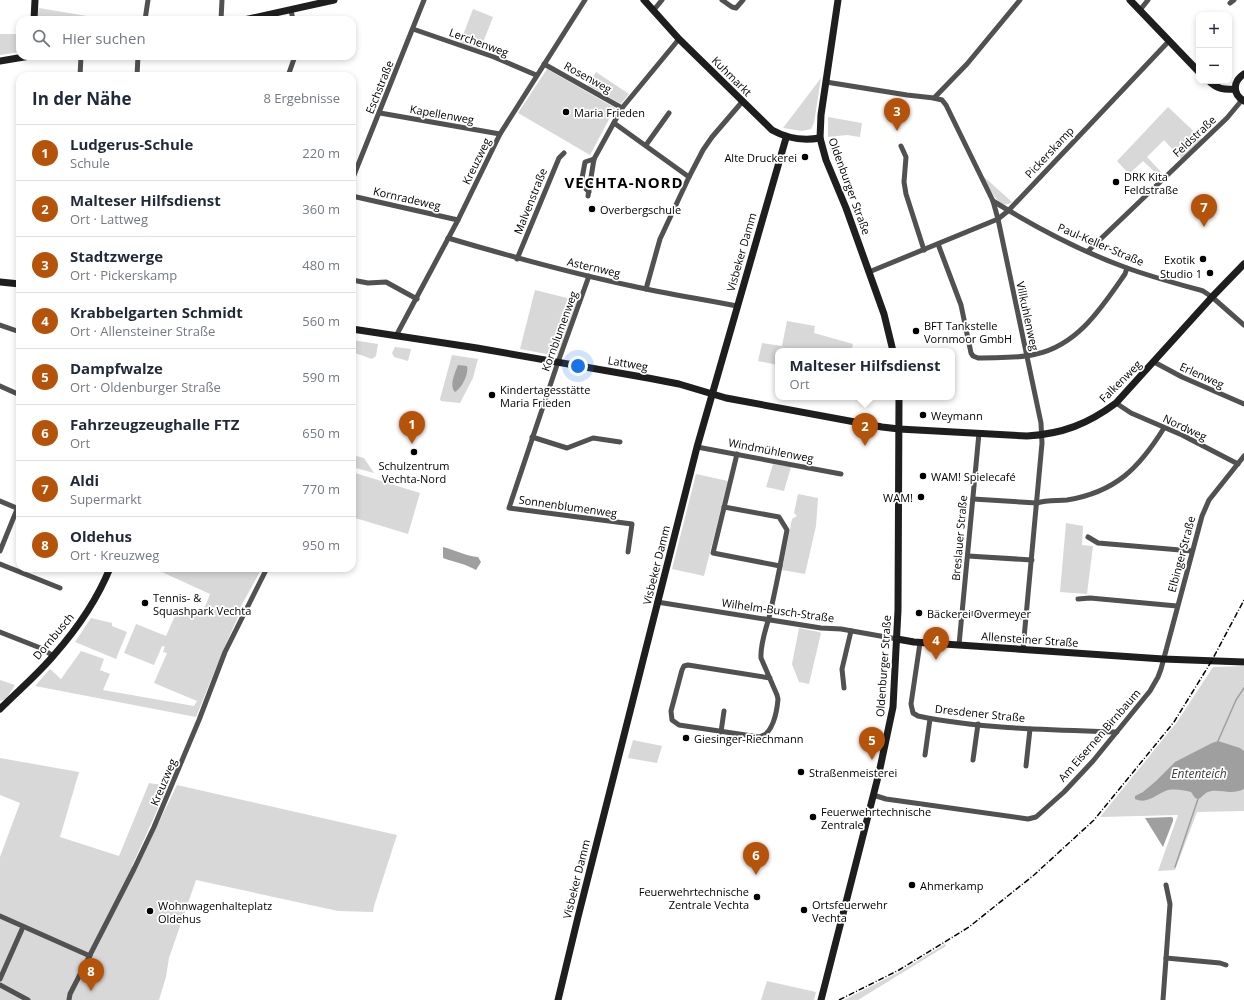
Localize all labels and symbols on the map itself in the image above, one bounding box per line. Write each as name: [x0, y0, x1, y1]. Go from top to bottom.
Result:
street label: Lerchenweg: [447, 24, 511, 60]
street label: Kuhmarkt: [709, 53, 755, 99]
street label: Eschstraße: [362, 58, 396, 116]
street label: Rosenweg: [562, 58, 615, 96]
pin: 3: [884, 98, 910, 131]
street label: Kapellenweg: [409, 101, 475, 127]
place label: Maria Frieden: [574, 105, 645, 120]
marker: Maria Frieden: [561, 107, 571, 117]
street label: Feldstraße: [1169, 112, 1219, 160]
street label: Pickerskamp: [1021, 123, 1077, 181]
street label: Kreuzweg: [458, 135, 494, 187]
street label: Oldenburger Straße: [826, 135, 874, 237]
place label: Alte Druckerei: [724, 150, 797, 165]
marker: Alte Druckerei: [800, 152, 810, 162]
street label: Malvenstraße: [510, 166, 550, 236]
place label: DRK Kita Feldstraße: [1124, 169, 1178, 197]
district label: VECHTA-NORD: [564, 172, 684, 192]
marker: DRK Kita Feldstraße: [1111, 177, 1121, 187]
street label: Kornradeweg: [372, 183, 442, 213]
pin: 7: [1191, 194, 1217, 227]
place label: Overbergschule: [600, 202, 681, 217]
marker: Overbergschule: [587, 204, 597, 214]
street label: Visbeker Damm: [723, 211, 759, 293]
street label: Paul-Keller-Straße: [1056, 219, 1146, 269]
place label: Exotik: [1164, 252, 1195, 267]
street label: Asternweg: [566, 254, 622, 280]
marker: Exotik: [1198, 254, 1208, 264]
place label: Studio 1: [1160, 266, 1202, 281]
marker: Studio 1: [1205, 268, 1215, 278]
street label: Villkuhlenweg: [1013, 280, 1043, 352]
street label: Kornblumenweg: [537, 289, 581, 373]
place label: BFT Tankstelle Vornmoor GmbH: [924, 318, 1012, 346]
marker: BFT Tankstelle Vornmoor GmbH: [911, 326, 921, 336]
street label: Lattweg: [607, 352, 649, 374]
your location: [568, 356, 588, 376]
street label: Falkenweg: [1096, 357, 1144, 405]
street label: Erlenweg: [1177, 359, 1227, 391]
place label: Kindertagesstätte Maria Frieden: [500, 382, 590, 410]
marker: Kindertagesstätte Maria Frieden: [487, 390, 497, 400]
place label: Weymann: [931, 408, 983, 423]
marker: Weymann: [918, 410, 928, 420]
street label: Nordweg: [1161, 410, 1209, 444]
pin: 1: [399, 411, 425, 444]
pin: 2: [852, 413, 878, 446]
street label: Windmühlenweg: [727, 434, 815, 466]
marker: Schulzentrum Vechta-Nord: [409, 447, 419, 457]
place label: Schulzentrum Vechta-Nord: [379, 458, 450, 486]
place label: WAM! Spielecafé: [931, 469, 1016, 484]
marker: WAM! Spielecafé: [918, 471, 928, 481]
place label: WAM!: [883, 490, 913, 505]
street label: Sonnenblumenweg: [518, 492, 618, 520]
marker: WAM!: [916, 492, 926, 502]
street label: Breslauer Straße: [948, 495, 970, 581]
street label: Elbinger Straße: [1164, 514, 1198, 594]
street label: Visbeker Damm: [639, 524, 673, 606]
place label: Tennis- & Squashpark Vechta: [153, 590, 251, 618]
street label: Wilhelm-Busch-Straße: [721, 595, 835, 625]
marker: Tennis- & Squashpark Vechta: [140, 598, 150, 608]
place label: Bäckerei Overmeyer: [927, 606, 1032, 621]
marker: Bäckerei Overmeyer: [914, 608, 924, 618]
street label: Dornbusch: [29, 610, 77, 662]
street label: Oldenburger Straße: [872, 615, 894, 717]
pin: 4: [923, 627, 949, 660]
street label: Allensteiner Straße: [981, 628, 1079, 650]
street label: Am Eisernen Birnbaum: [1055, 685, 1143, 785]
street label: Dresdener Straße: [934, 701, 1026, 725]
pin: 5: [859, 727, 885, 760]
place label: Giesinger-Riechmann: [694, 731, 803, 746]
marker: Giesinger-Riechmann: [681, 733, 691, 743]
street label: Kreuzweg: [146, 756, 180, 808]
place label: Straßenmeisterei: [809, 765, 897, 780]
water label: Ententeich: [1171, 765, 1227, 782]
marker: Straßenmeisterei: [796, 767, 806, 777]
place label: Feuerwehrtechnische Zentrale: [821, 804, 931, 832]
marker: Feuerwehrtechnische Zentrale: [808, 812, 818, 822]
street label: Visbeker Damm: [559, 838, 593, 920]
pin: 6: [743, 842, 769, 875]
place label: Ahmerkamp: [920, 878, 984, 893]
marker: Ahmerkamp: [907, 880, 917, 890]
place label: Feuerwehrtechnische Zentrale Vechta: [639, 884, 749, 912]
marker: Feuerwehrtechnische Zentrale Vechta: [752, 892, 762, 902]
place label: Ortsfeuerwehr Vechta: [812, 897, 888, 925]
place label: Wohnwagenhalteplatz Oldehus: [158, 898, 272, 926]
marker: Ortsfeuerwehr Vechta: [799, 905, 809, 915]
marker: Wohnwagenhalteplatz Oldehus: [145, 906, 155, 916]
pin: 8: [78, 958, 104, 991]

